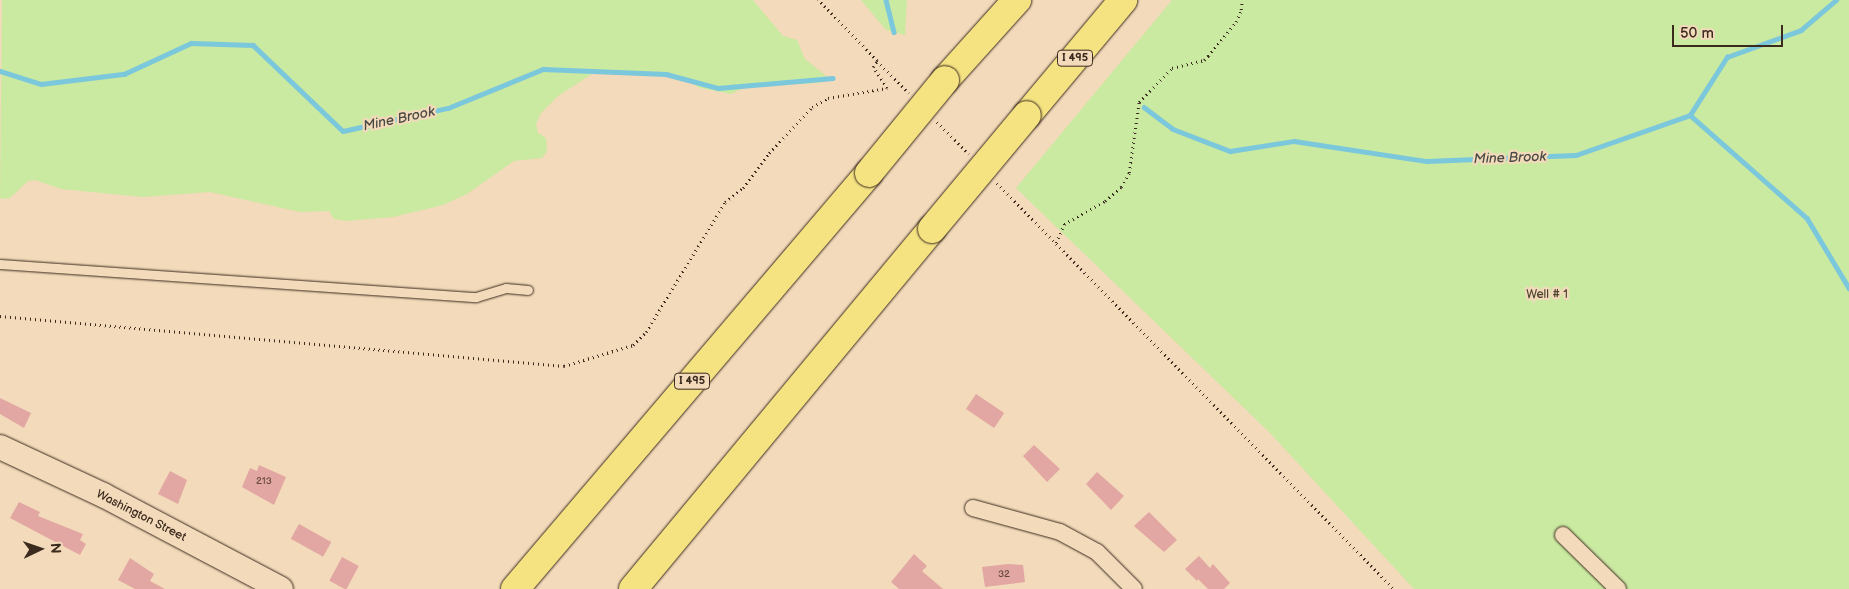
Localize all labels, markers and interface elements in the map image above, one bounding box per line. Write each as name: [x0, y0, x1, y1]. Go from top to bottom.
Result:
scale bar: [1674, 15, 1785, 47]
text: 50 m: [1680, 24, 1714, 43]
road number: I 495: [1056, 49, 1094, 66]
water label: Mine Brook: [362, 103, 436, 135]
water label: Mine Brook: [1473, 148, 1547, 168]
park label: Well # 1: [1526, 288, 1568, 302]
road number: I 495: [673, 372, 711, 390]
house number: 213: [256, 476, 272, 488]
street label: Washington Street: [94, 487, 188, 545]
north arrow: [15, 524, 65, 574]
text: N: [47, 542, 64, 554]
house number: 32: [998, 569, 1010, 581]

